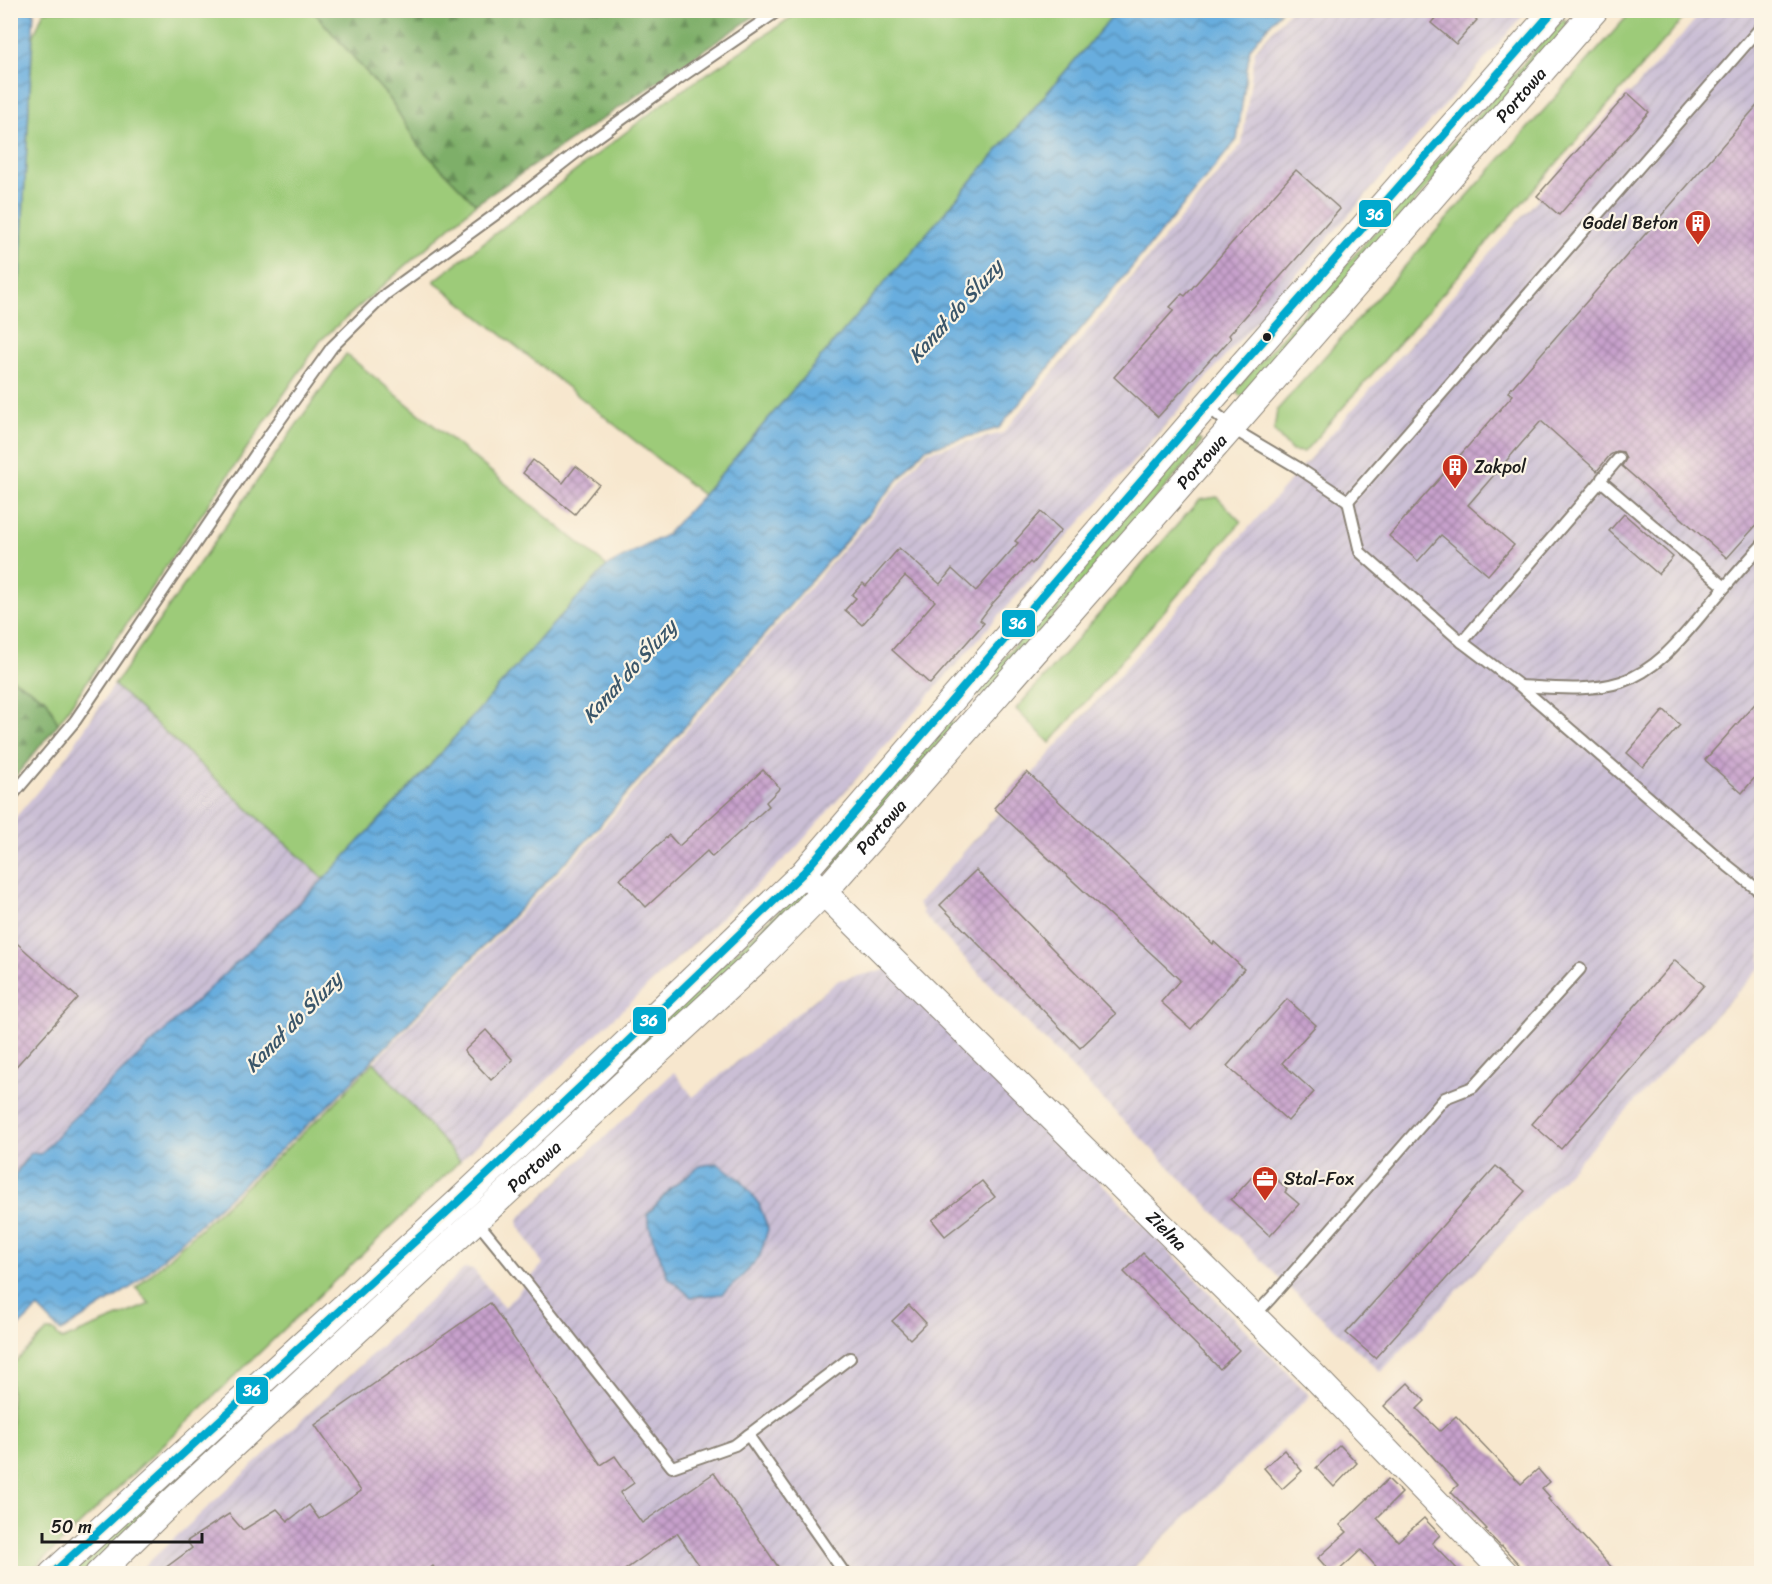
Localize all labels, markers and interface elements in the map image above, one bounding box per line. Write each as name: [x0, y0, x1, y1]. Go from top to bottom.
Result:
street label: Portowa: [1487, 60, 1555, 130]
line badge: 36: [1358, 199, 1392, 228]
text: 36: [1365, 200, 1384, 229]
place label: Godel Beton: [1583, 207, 1678, 239]
building icon: Godel Beton: [1683, 208, 1713, 246]
water label: Kanał do Śluzy: [899, 250, 1013, 371]
unlabelled marker: [1261, 331, 1273, 343]
street label: Portowa: [1168, 426, 1236, 497]
place label: Zakpol: [1474, 451, 1527, 483]
building icon: Zakpol: [1440, 452, 1470, 490]
line badge: 36: [1001, 609, 1036, 638]
text: 36: [1008, 609, 1027, 638]
water label: Kanał do Śluzy: [573, 610, 687, 731]
street label: Portowa: [847, 791, 915, 862]
water label: Kanał do Śluzy: [236, 962, 353, 1081]
line badge: 36: [632, 1006, 667, 1035]
text: 36: [639, 1006, 658, 1035]
street label: Portowa: [499, 1132, 569, 1201]
place label: Stal-Fox: [1284, 1163, 1355, 1195]
office icon: Stal-Fox: [1250, 1164, 1280, 1202]
street label: Zielna: [1138, 1202, 1195, 1259]
line badge: 36: [235, 1376, 269, 1405]
text: 36: [242, 1376, 261, 1405]
scale bar: [42, 1506, 202, 1544]
text: 50 m: [51, 1511, 92, 1543]

